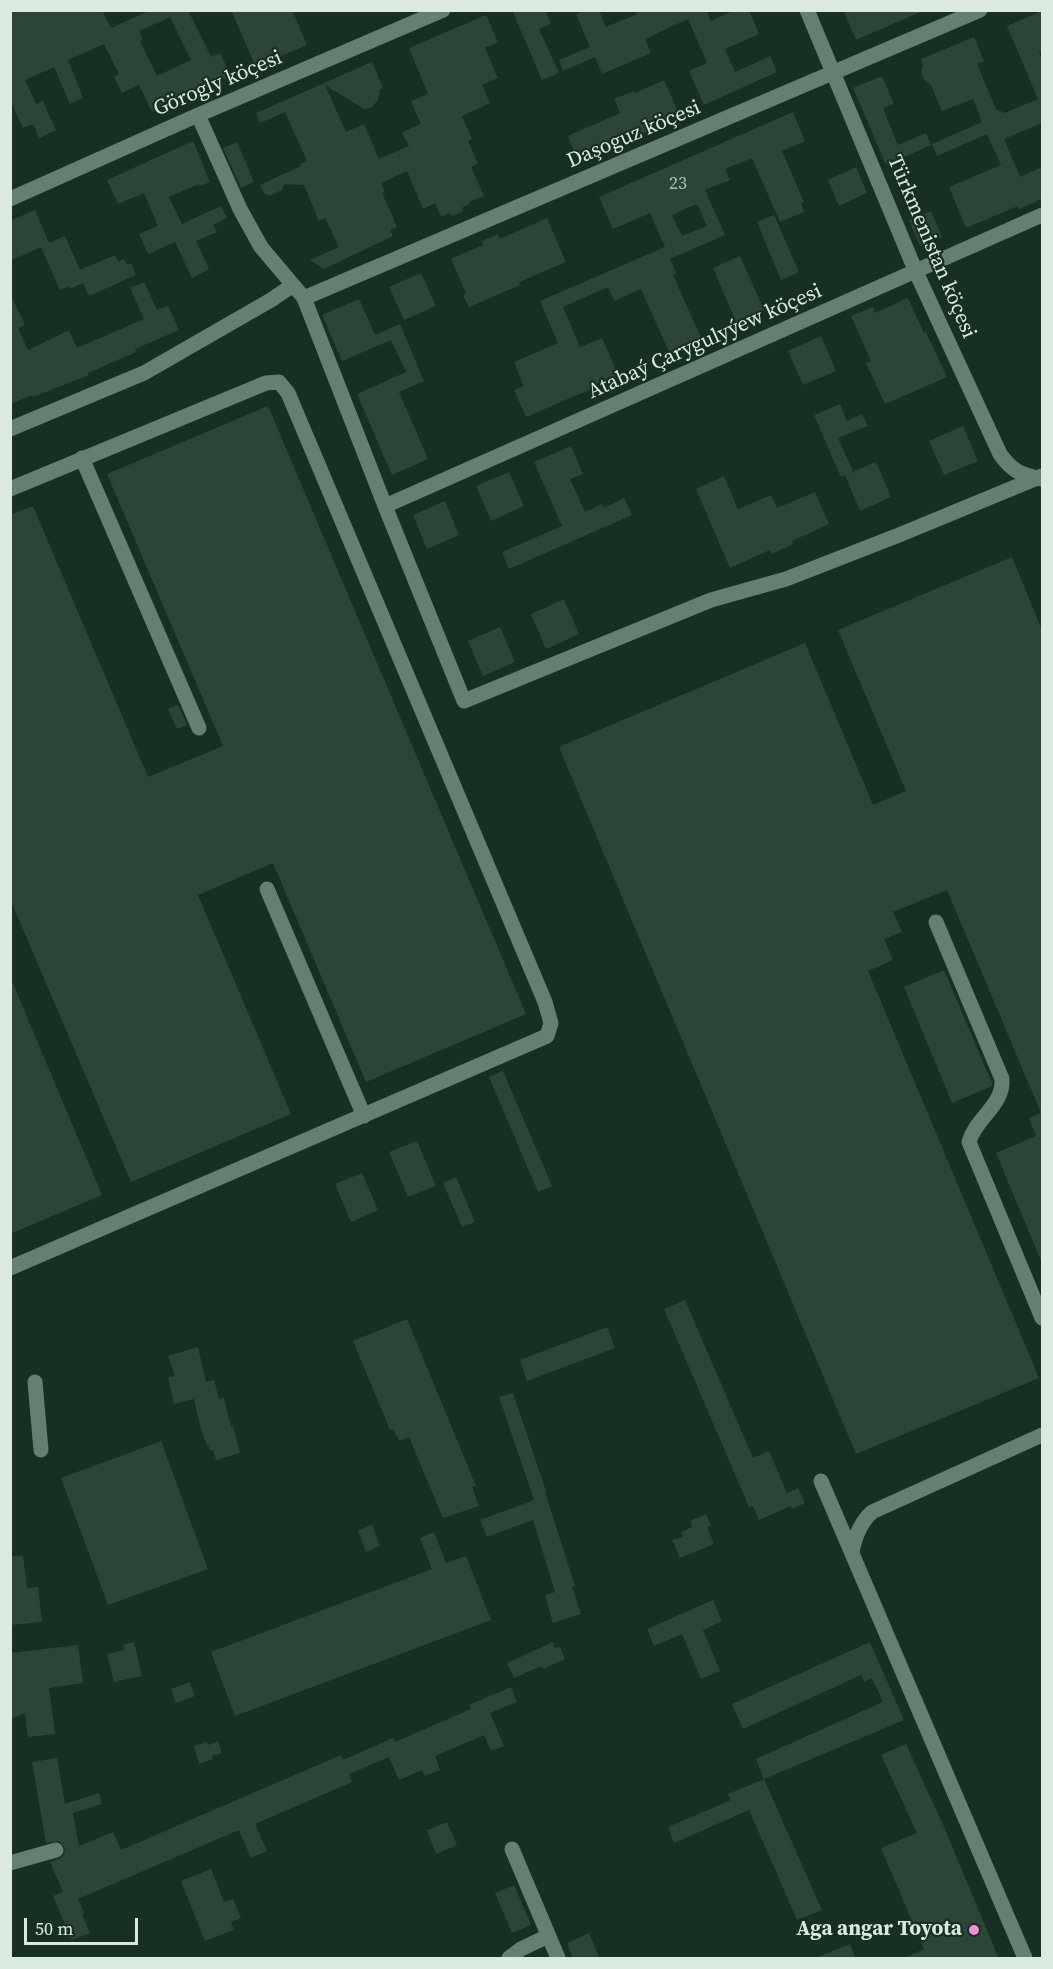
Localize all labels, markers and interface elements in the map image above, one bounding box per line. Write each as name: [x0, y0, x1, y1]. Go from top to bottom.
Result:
street label: Görogly köçesi: [150, 46, 286, 122]
street label: Daşoguz köçesi: [563, 96, 705, 174]
street label: Türkmenistan köçesi: [881, 152, 981, 342]
house number: 23: [669, 173, 687, 195]
street label: Atabaý Çarygulyýew köçesi: [584, 279, 826, 405]
scale bar: [27, 1906, 141, 1944]
text: 50 m: [35, 1916, 73, 1941]
place label: Aga angar Toyota: [796, 1917, 962, 1943]
marker: Aga angar Toyota: [967, 1923, 981, 1937]

